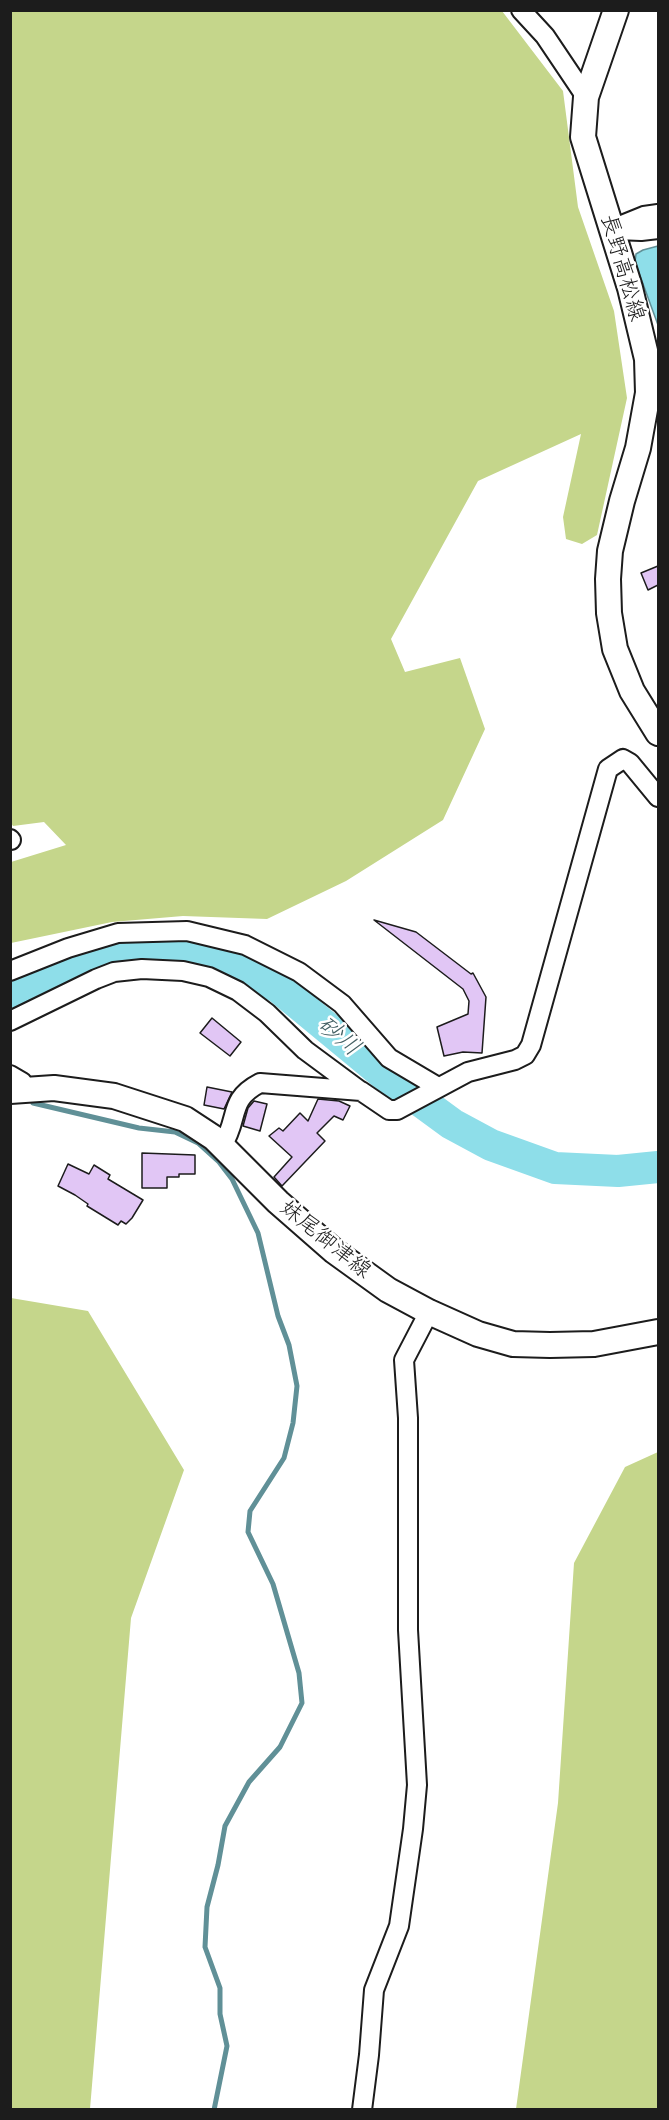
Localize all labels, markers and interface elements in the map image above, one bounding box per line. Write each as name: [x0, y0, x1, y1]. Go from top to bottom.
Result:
street label: 長野高松線: [594, 211, 650, 325]
water label: 砂川: [310, 1011, 366, 1063]
street label: 妹尾御津線: [274, 1195, 376, 1285]

